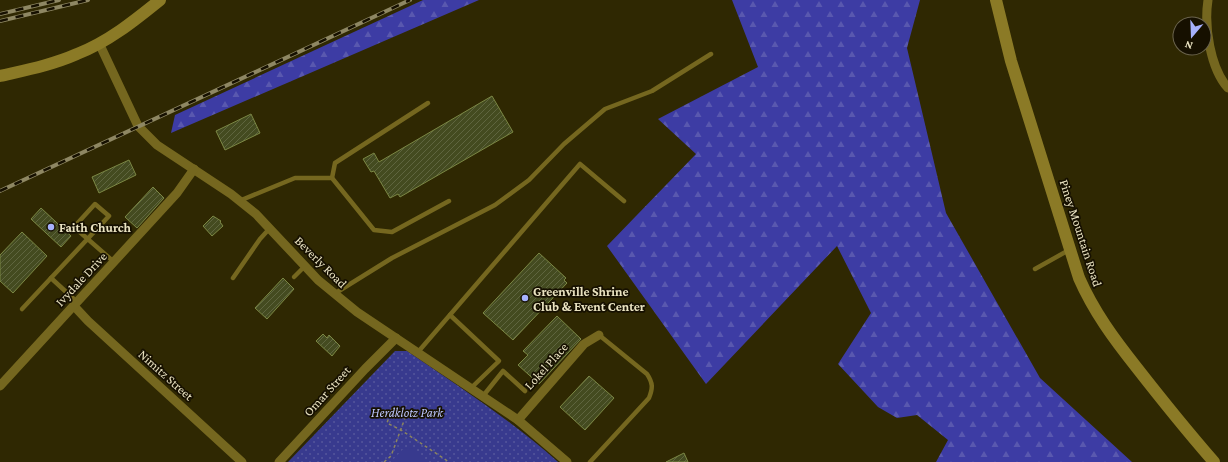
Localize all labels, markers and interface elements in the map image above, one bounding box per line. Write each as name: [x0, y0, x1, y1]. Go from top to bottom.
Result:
north arrow: [1172, 16, 1212, 56]
text: N: [1183, 38, 1194, 52]
street label: Piney Mountain Road: [1057, 178, 1105, 289]
place label: Faith Church: [59, 220, 132, 235]
marker: Faith Church: [46, 222, 56, 232]
street label: Beverly Road: [292, 233, 350, 291]
street label: Ivydale Drive: [52, 249, 110, 309]
place label: Greenville Shrine Club & Event Center: [533, 284, 646, 314]
marker: Greenville Shrine Club & Event Center: [520, 293, 530, 303]
street label: Lokel Place: [521, 339, 571, 392]
street label: Nimitz Street: [136, 347, 197, 404]
street label: Omar Street: [300, 362, 354, 419]
park label: Herdklotz Park: [371, 405, 444, 420]

